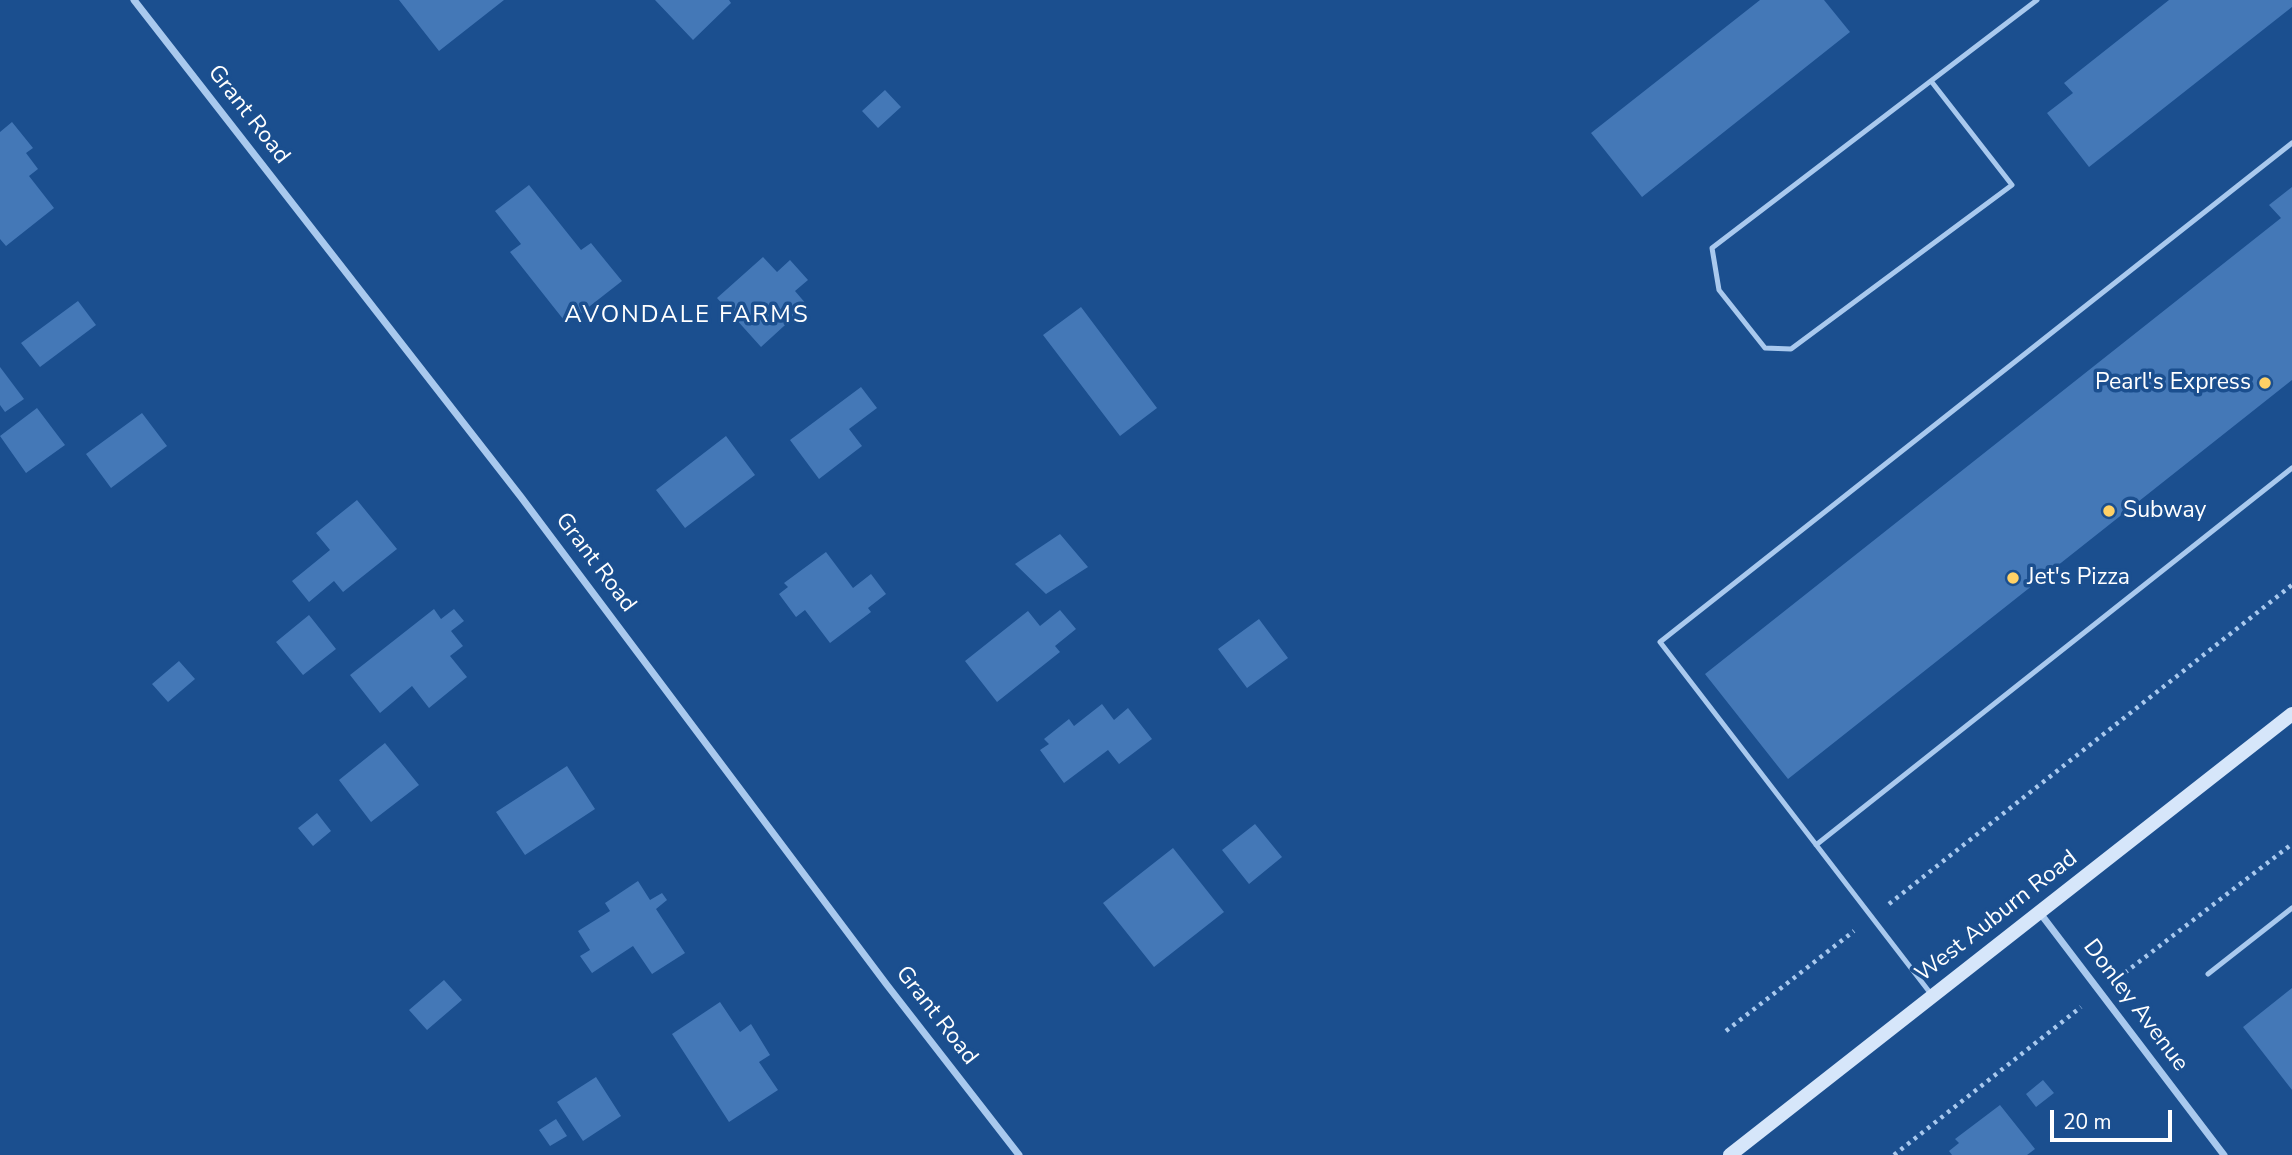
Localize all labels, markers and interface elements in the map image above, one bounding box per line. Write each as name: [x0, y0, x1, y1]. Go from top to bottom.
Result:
street label: Grant Road: [201, 60, 295, 170]
district label: AVONDALE FARMS: [566, 302, 808, 330]
place label: Pearl's Express: [2095, 369, 2251, 397]
marker: Pearl's Express: [2257, 375, 2273, 391]
place label: Subway: [2123, 497, 2206, 525]
marker: Subway: [2101, 503, 2117, 519]
street label: Grant Road: [549, 508, 641, 618]
place label: Jet's Pizza: [2027, 564, 2130, 592]
marker: Jet's Pizza: [2005, 570, 2021, 586]
street label: West Auburn Road: [1911, 845, 2083, 989]
street label: Donley Avenue: [2077, 935, 2193, 1077]
street label: Grant Road: [889, 961, 983, 1071]
scale bar: [2054, 1096, 2176, 1140]
text: 20 m: [2063, 1108, 2112, 1136]

